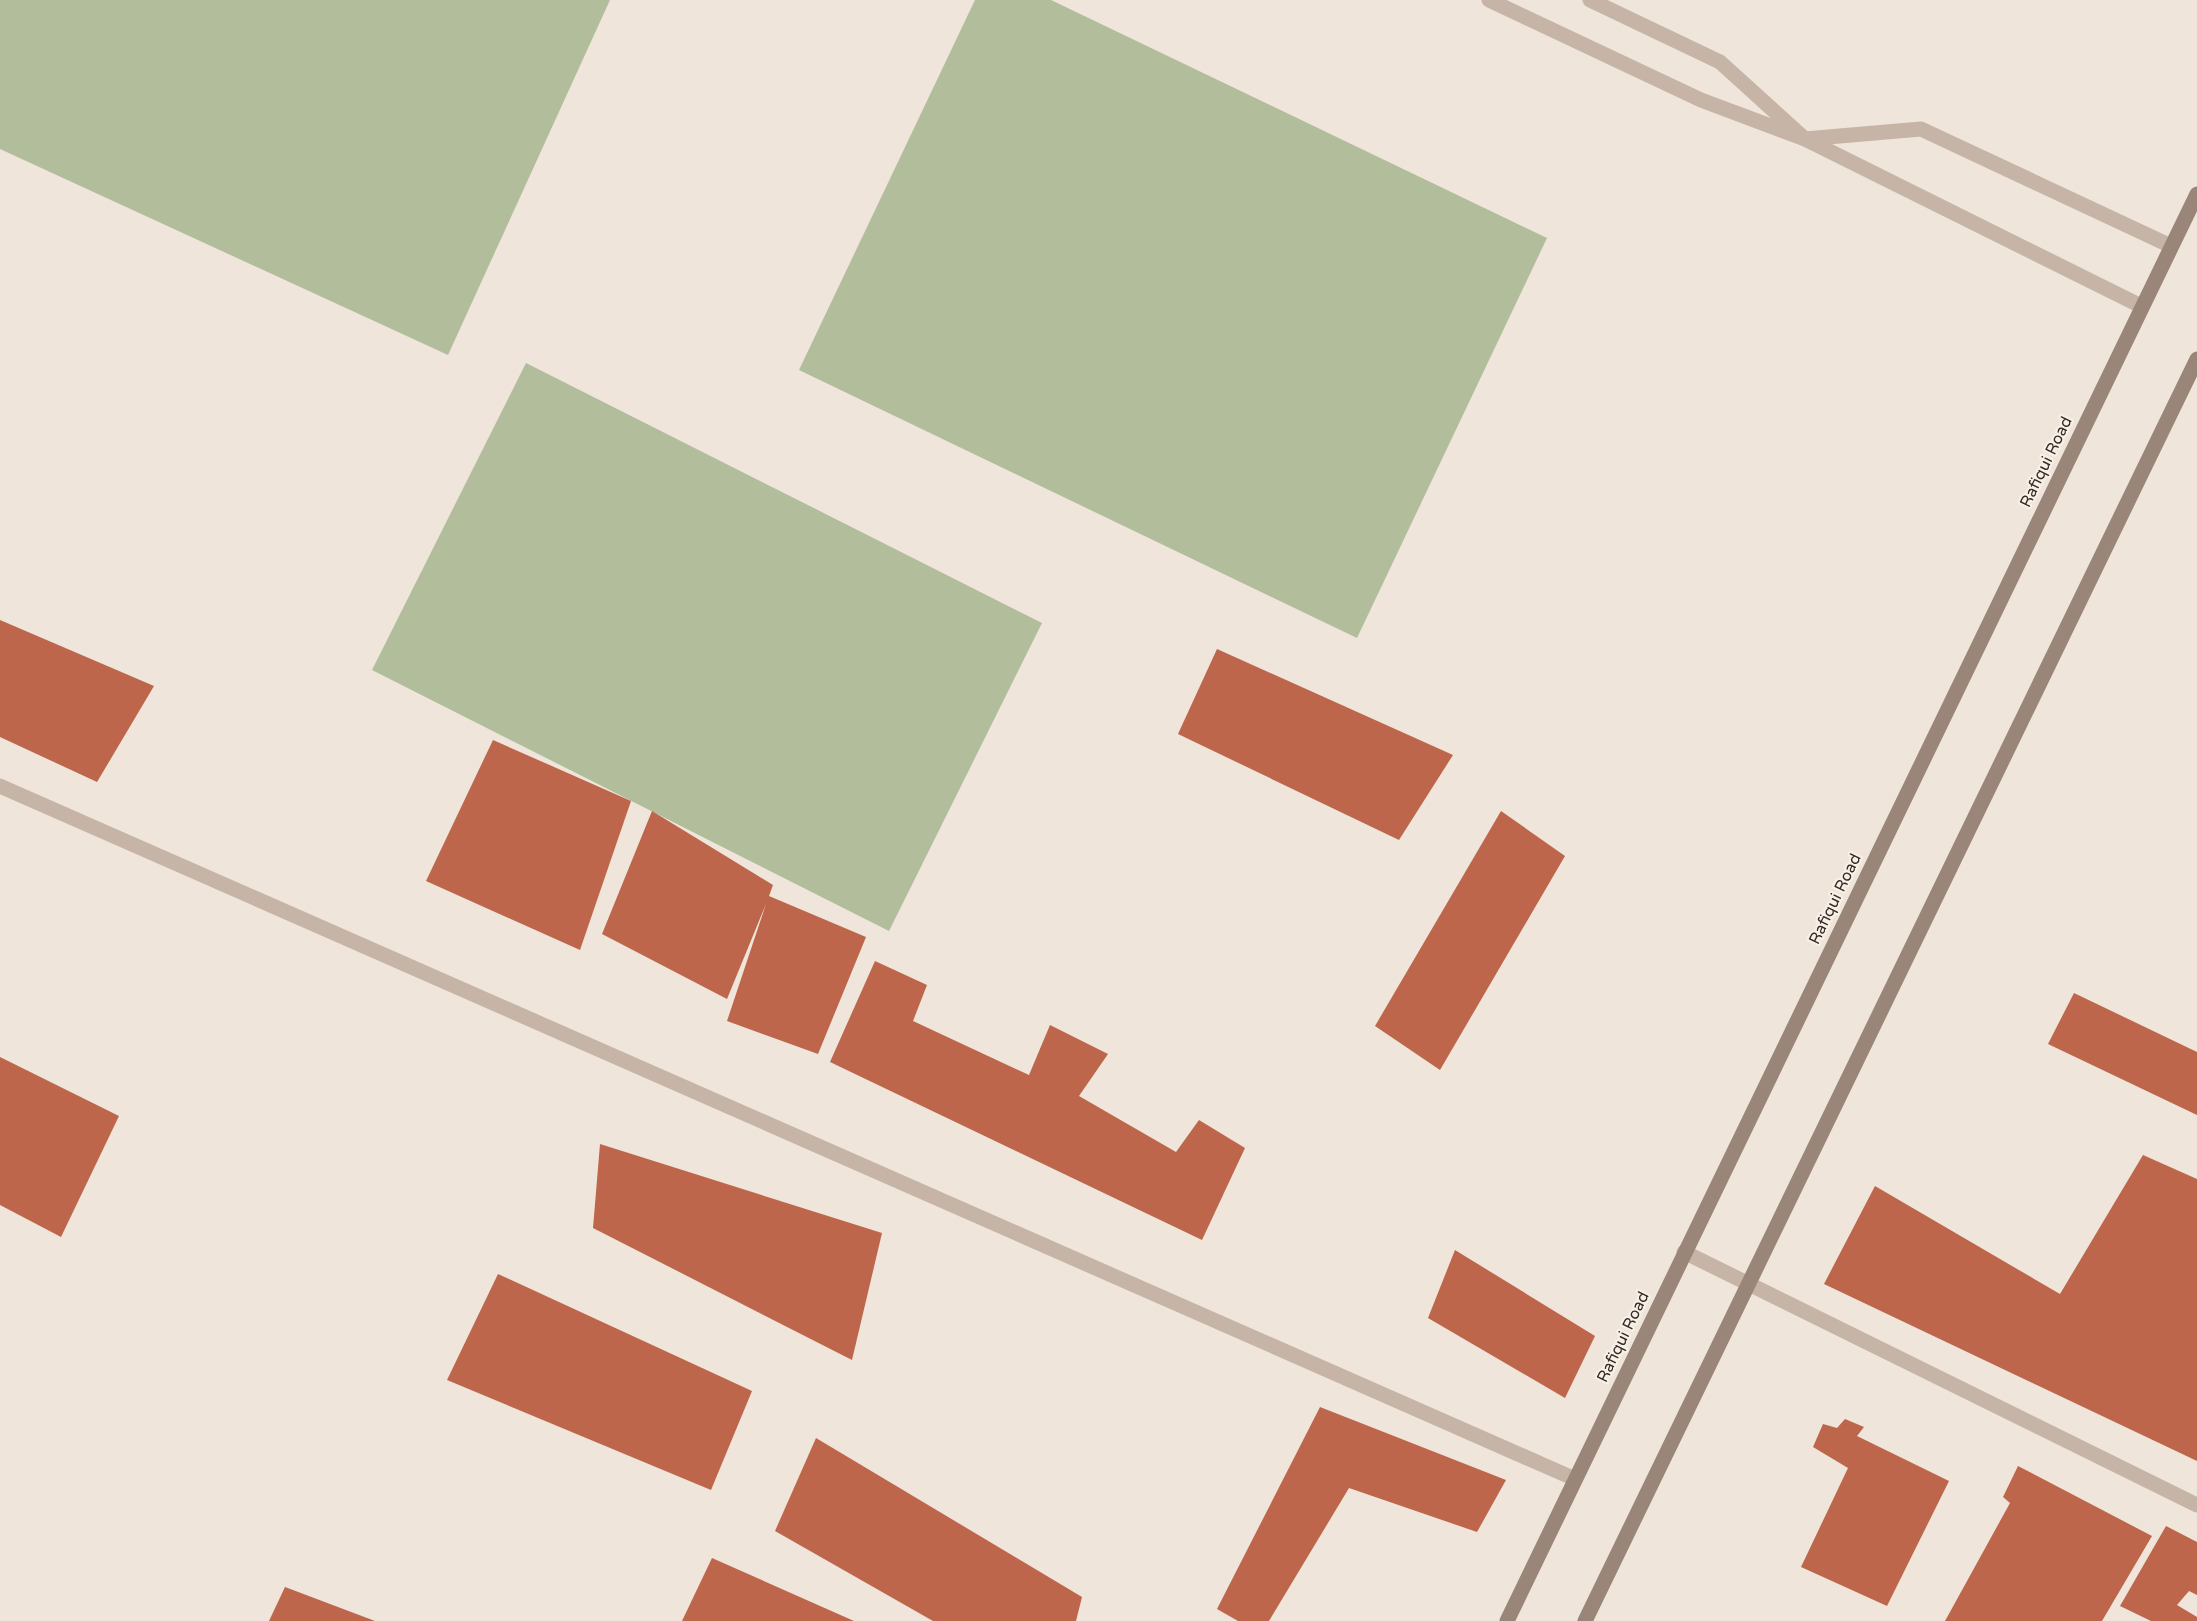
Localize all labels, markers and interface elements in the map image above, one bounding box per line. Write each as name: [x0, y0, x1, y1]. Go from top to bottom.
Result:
street label: Rafiqui Road: [2015, 413, 2077, 511]
street label: Rafiqui Road: [1804, 850, 1866, 948]
street label: Rafiqui Road: [1592, 1288, 1654, 1386]

